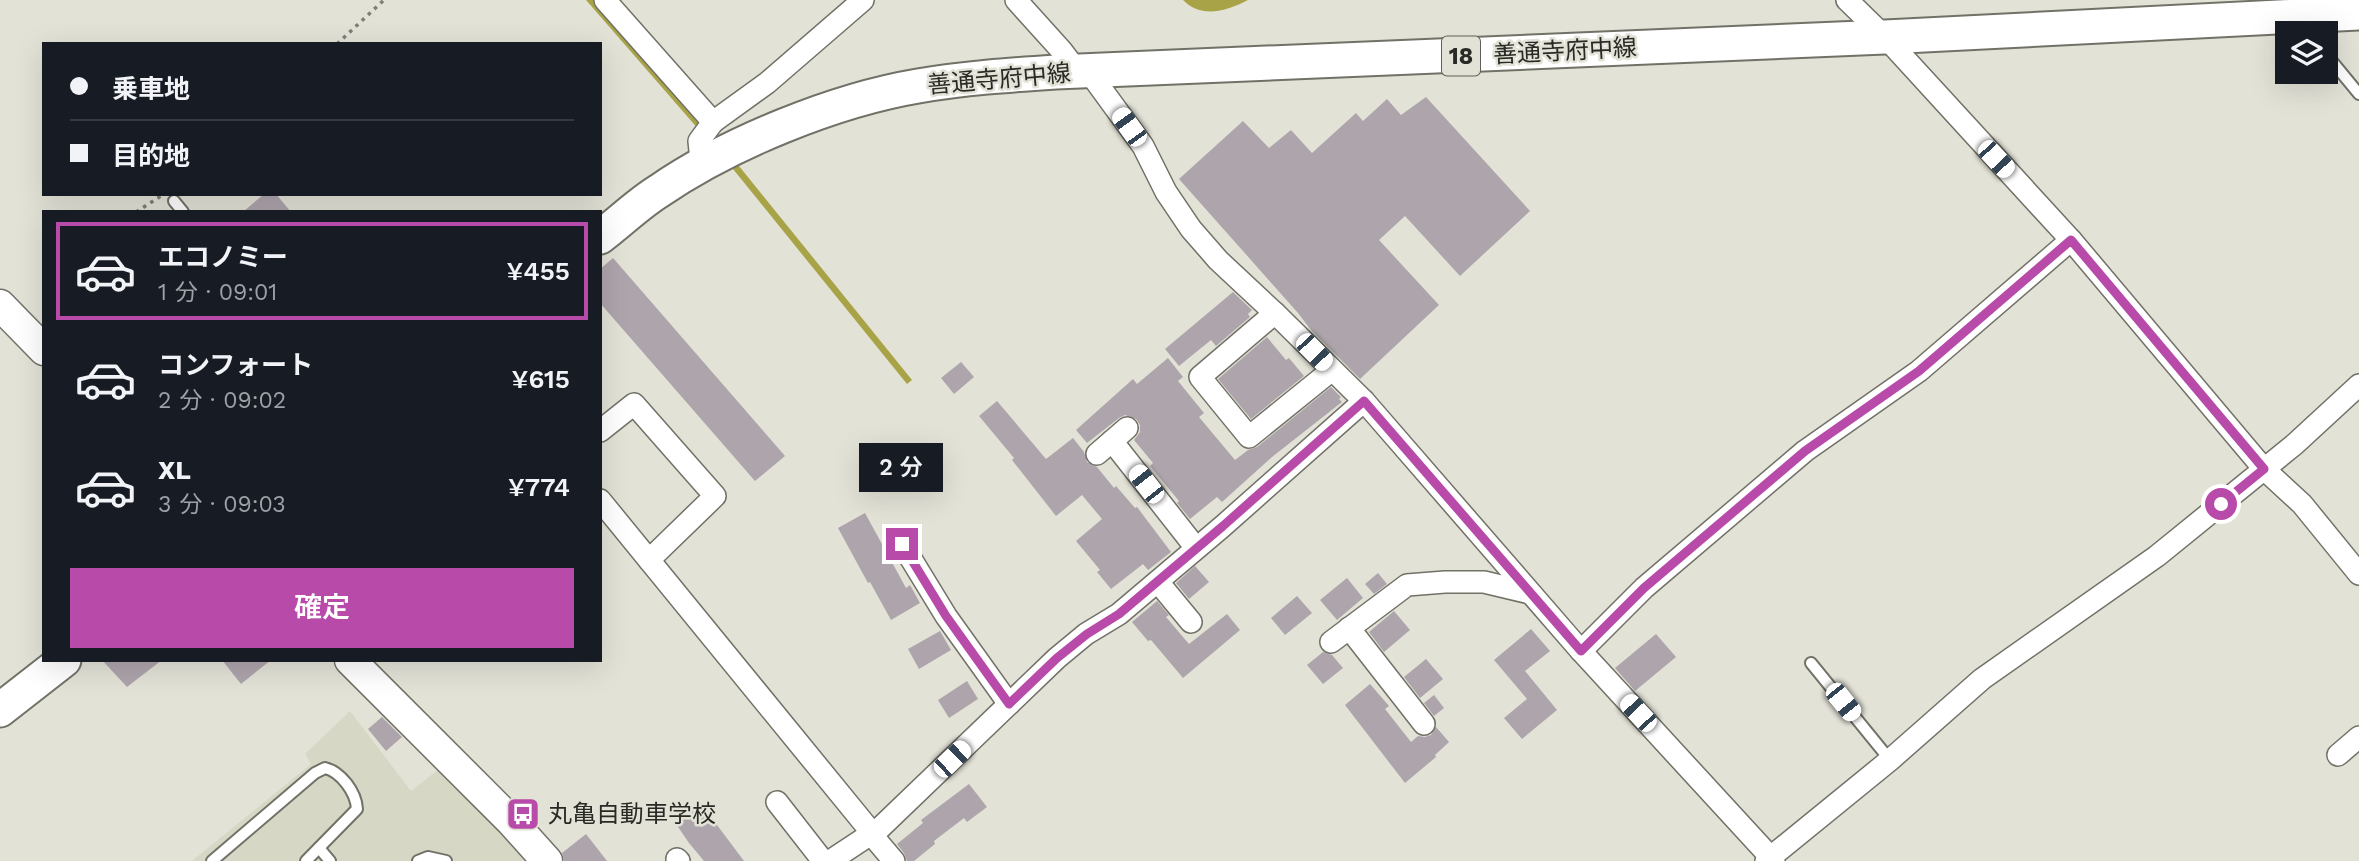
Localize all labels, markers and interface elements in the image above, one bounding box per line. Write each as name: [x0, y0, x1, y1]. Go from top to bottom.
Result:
map controls: [2275, 21, 2338, 84]
button: layers: [2275, 21, 2338, 84]
street label: 善通寺府中線: [1492, 33, 1638, 69]
road number: 18: [1442, 36, 1480, 76]
street label: 善通寺府中線: [926, 59, 1072, 99]
text: 乗車地: [112, 74, 190, 104]
car: [1109, 104, 1150, 150]
car: [1974, 136, 2019, 182]
text: 目的地: [112, 141, 190, 171]
icon: car: [74, 240, 137, 303]
text: エコノミー: [158, 242, 288, 272]
text: ¥455: [506, 256, 570, 286]
text: 1 分 · 09:01: [158, 279, 277, 306]
car: [1292, 330, 1337, 374]
icon: car: [74, 348, 137, 411]
text: コンフォート: [158, 350, 313, 380]
text: ¥615: [512, 364, 570, 394]
text: 2 分 · 09:02: [158, 387, 286, 414]
callout: 2 分: [860, 442, 944, 491]
text: 2 分: [879, 454, 923, 481]
text: XL: [158, 455, 191, 485]
icon: car: [74, 456, 137, 519]
car: [1125, 461, 1168, 507]
text: ¥774: [508, 472, 570, 502]
route start: [2205, 488, 2237, 520]
text: 3 分 · 09:03: [158, 491, 286, 518]
route end: [886, 528, 918, 560]
button: 確定: [70, 568, 574, 648]
car: [1822, 679, 1865, 725]
car: [1616, 690, 1661, 736]
car: [930, 737, 975, 781]
bus stop icon: 丸亀自動車学校: [504, 795, 542, 833]
place label: 丸亀自動車学校: [548, 800, 716, 828]

